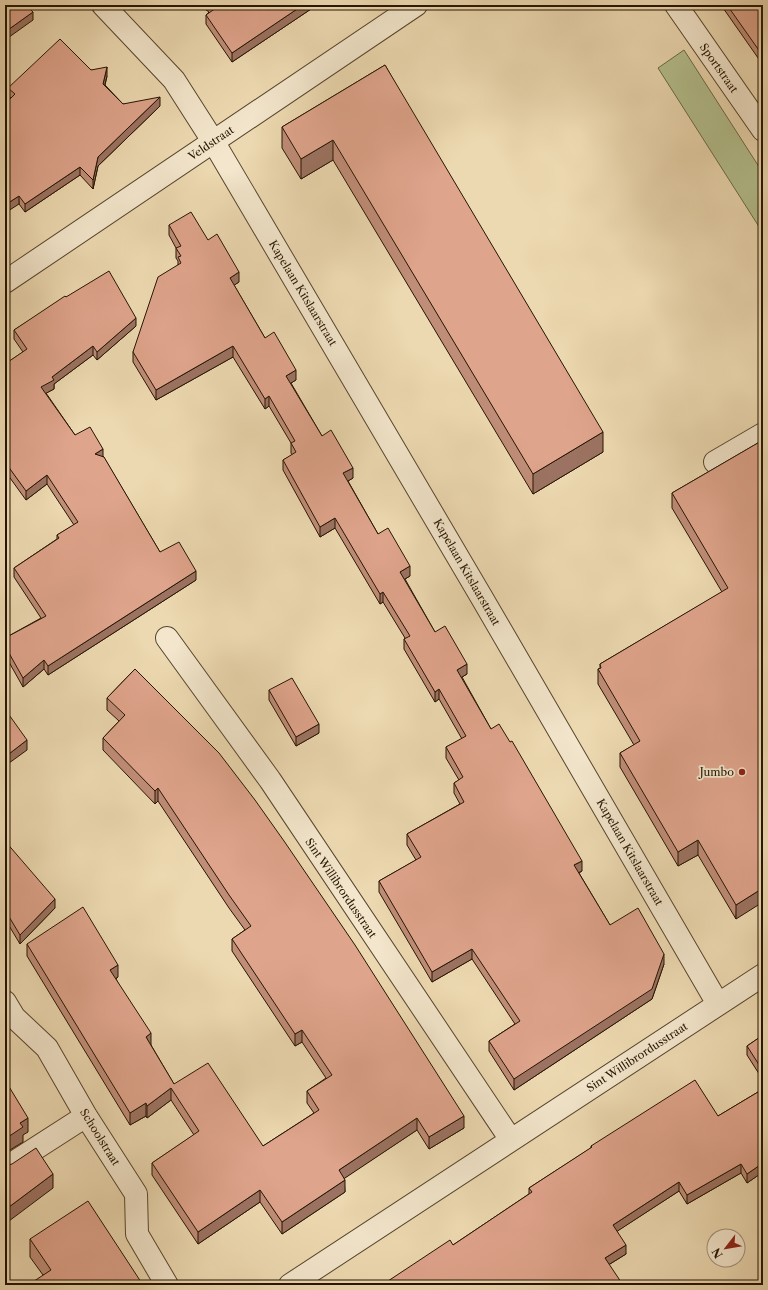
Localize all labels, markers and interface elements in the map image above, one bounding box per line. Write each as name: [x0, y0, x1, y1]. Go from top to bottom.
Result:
street label: Sportstraat: [697, 41, 741, 96]
street label: Veldstraat: [185, 123, 236, 164]
street label: Kapelaan Kitslaarstraat: [266, 238, 340, 348]
street label: Kapelaan Kitslaarstraat: [431, 516, 503, 628]
place label: Jumbo: [698, 765, 734, 779]
marker: Jumbo: [737, 767, 747, 777]
street label: Kapelaan Kitslaarstraat: [594, 796, 666, 908]
street label: Sint Willibrordusstraat: [302, 835, 380, 941]
street label: Sint Willibrordusstraat: [584, 1019, 690, 1095]
street label: Schoolstraat: [77, 1106, 123, 1168]
north arrow: [706, 1228, 746, 1268]
text: N: [709, 1245, 726, 1261]

